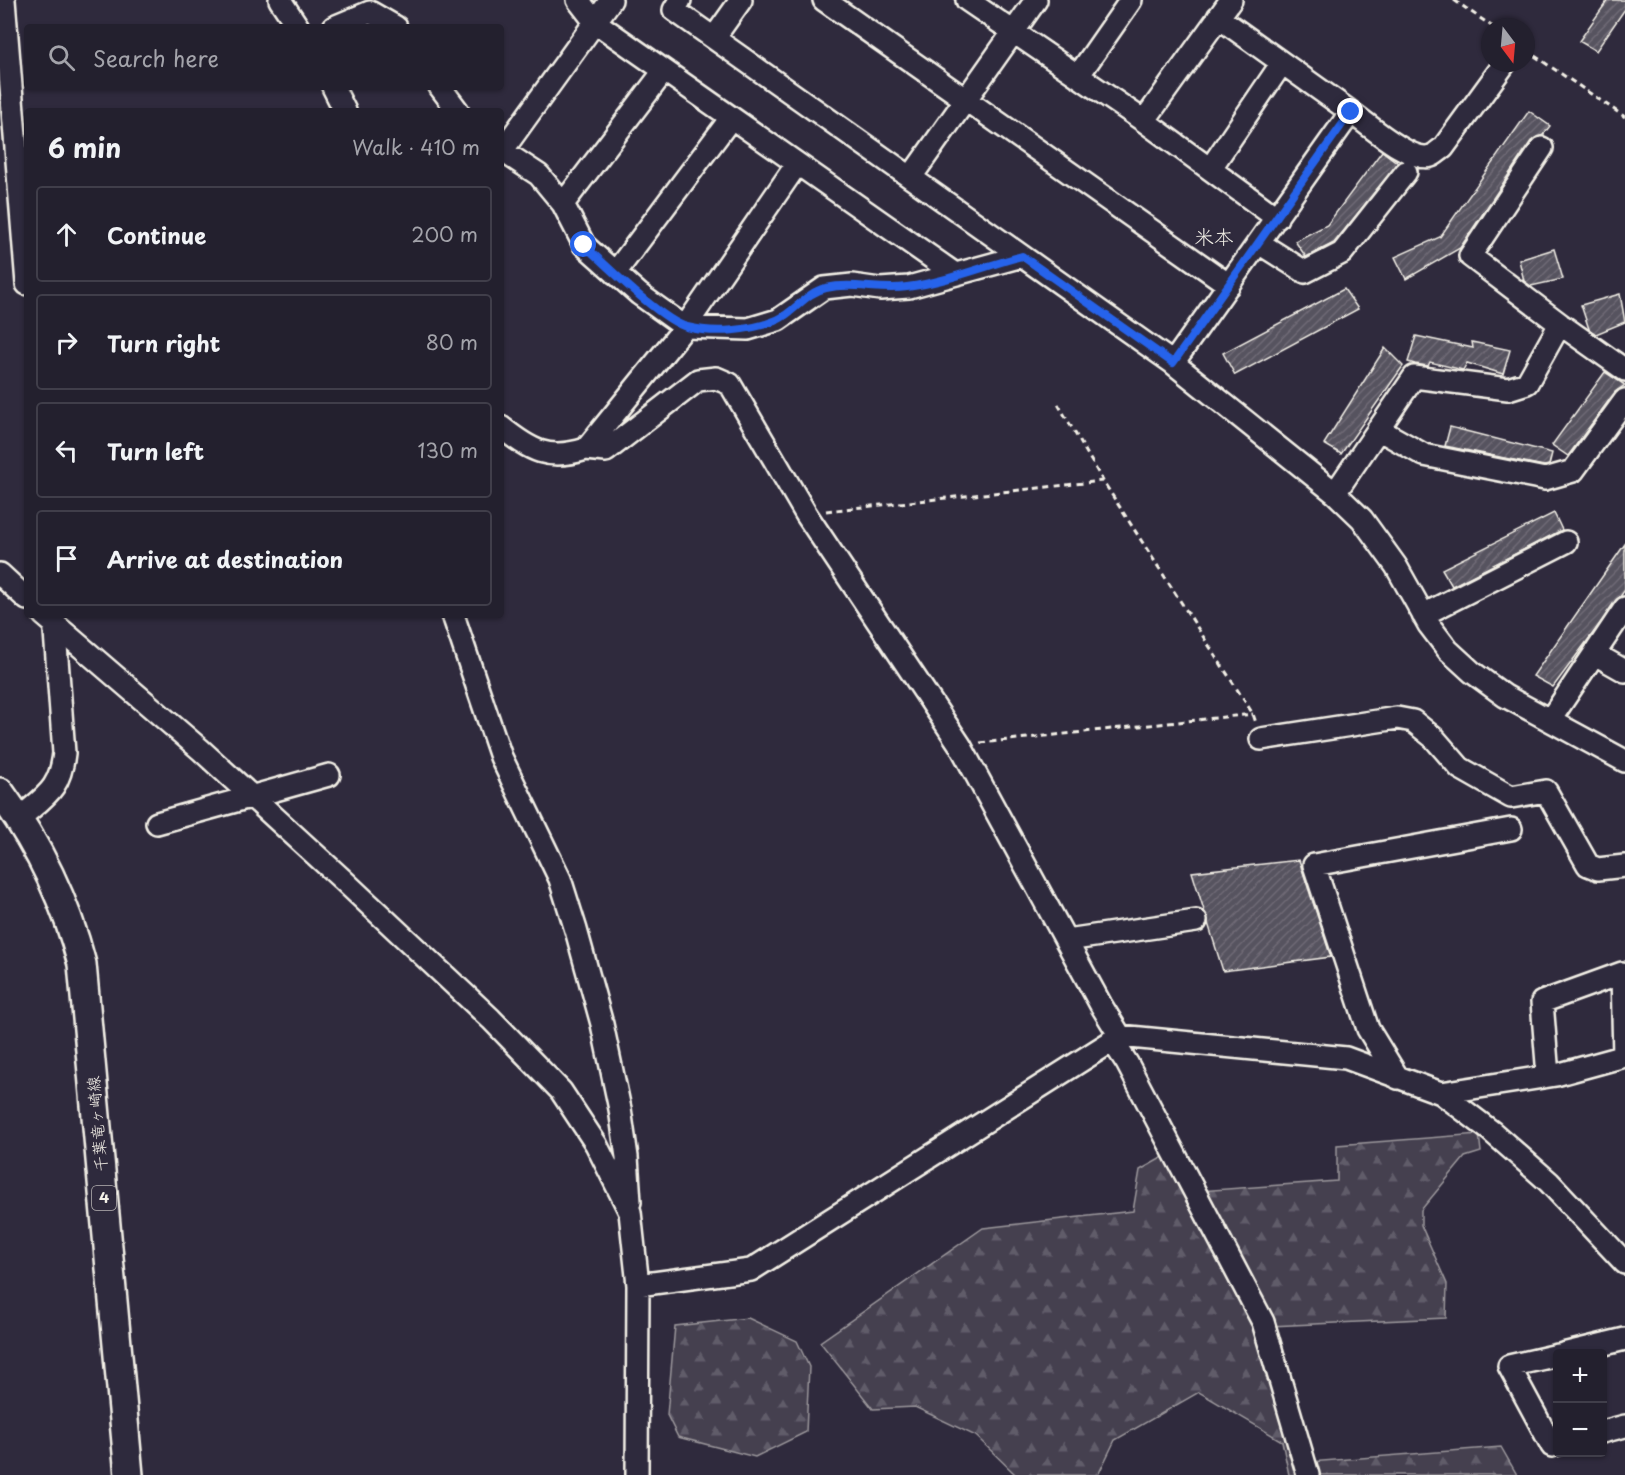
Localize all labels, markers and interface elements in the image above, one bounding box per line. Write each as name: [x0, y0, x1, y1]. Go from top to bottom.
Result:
north arrow: [1481, 18, 1535, 72]
search box: [24, 24, 504, 90]
icon: search: [45, 41, 78, 74]
text: Search here: [93, 41, 219, 74]
route end: [1337, 98, 1363, 124]
text: 6 min: [48, 128, 121, 167]
text: Walk · 410 m: [352, 132, 480, 162]
icon: ahead: [50, 218, 83, 251]
text: Continue: [107, 218, 206, 251]
text: 200 m: [411, 219, 478, 249]
district label: 米本: [1194, 221, 1234, 251]
route start: [570, 231, 596, 257]
icon: right: [50, 326, 83, 359]
text: Turn right: [107, 326, 220, 359]
text: 80 m: [426, 327, 478, 357]
icon: left: [50, 434, 83, 467]
text: Turn left: [107, 434, 204, 467]
text: 130 m: [418, 435, 478, 465]
icon: arrive: [50, 542, 83, 575]
text: Arrive at destination: [107, 542, 343, 575]
street label: 千葉竜ヶ崎線: [80, 1075, 112, 1173]
road number: 4: [92, 1186, 116, 1210]
map controls: [1553, 1349, 1607, 1457]
button: +: [1553, 1349, 1607, 1403]
button: −: [1553, 1403, 1607, 1457]

